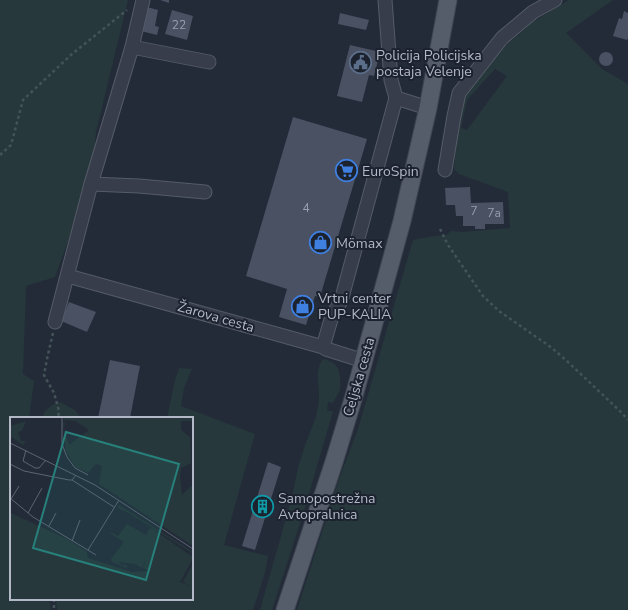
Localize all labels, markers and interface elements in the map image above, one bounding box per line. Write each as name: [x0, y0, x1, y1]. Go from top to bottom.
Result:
house number: 22: [172, 17, 186, 33]
place label: Policija Policijska postaja Velenje: [376, 46, 482, 81]
public building icon: Policija Policijska postaja Velenje: [348, 50, 374, 76]
supermarket icon: EuroSpin: [333, 158, 359, 184]
place label: EuroSpin: [362, 162, 419, 181]
house number: 4: [302, 200, 310, 216]
house number: 7: [470, 203, 478, 219]
house number: 7a: [487, 205, 501, 221]
shop icon: Mömax: [308, 230, 334, 256]
place label: Mömax: [336, 234, 383, 253]
place label: Vrtni center PUP-KALIA: [317, 289, 391, 324]
shop icon: Vrtni center PUP-KALIA: [290, 293, 316, 319]
street label: Žarova cesta: [175, 297, 257, 337]
street label: Celjska cesta: [339, 335, 379, 419]
inset map: [10, 417, 193, 600]
place label: Samopostrežna Avtopralnica: [278, 489, 376, 524]
building icon: Samopostrežna Avtopralnica: [249, 493, 275, 519]

